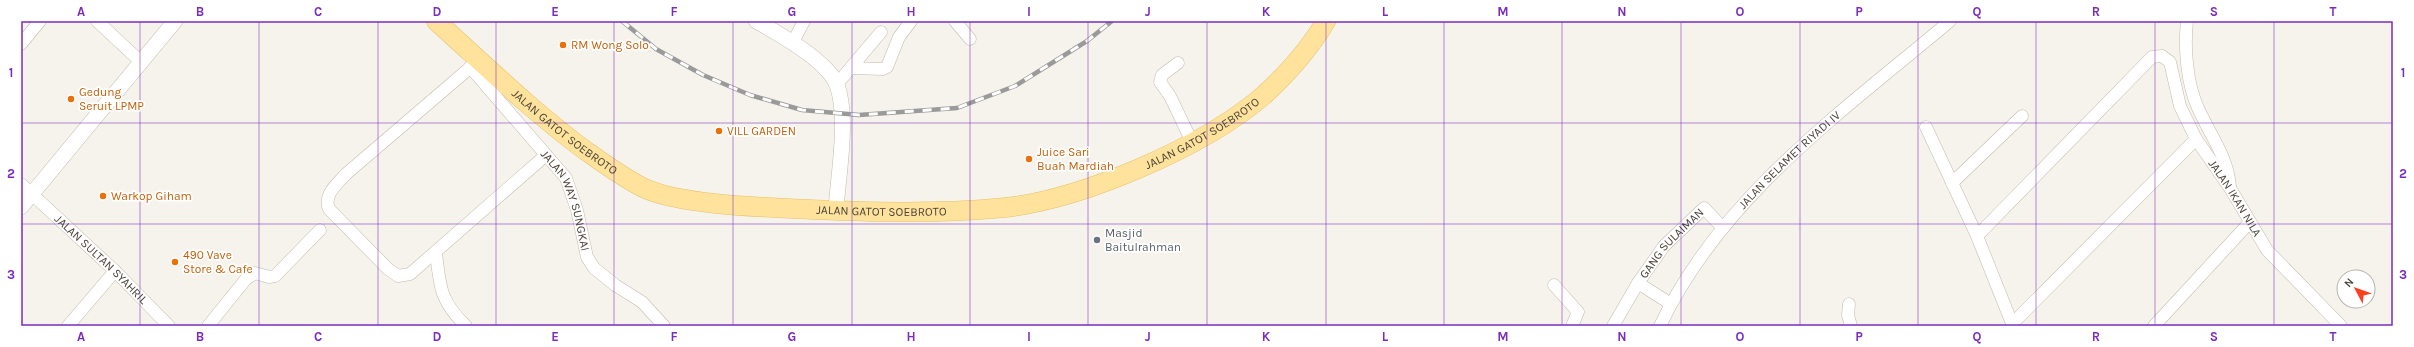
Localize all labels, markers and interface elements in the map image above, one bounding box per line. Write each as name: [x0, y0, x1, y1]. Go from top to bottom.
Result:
text: A: [77, 4, 85, 19]
text: B: [196, 4, 204, 19]
text: C: [314, 4, 322, 19]
text: D: [433, 4, 442, 19]
text: E: [551, 4, 559, 19]
text: F: [670, 4, 678, 19]
text: G: [788, 4, 796, 19]
text: H: [906, 4, 916, 19]
text: I: [1027, 4, 1031, 19]
text: J: [1145, 4, 1151, 19]
text: K: [1262, 4, 1271, 19]
text: L: [1382, 4, 1389, 19]
text: M: [1497, 4, 1509, 19]
text: N: [1617, 4, 1627, 19]
text: O: [1736, 4, 1745, 19]
text: P: [1855, 4, 1863, 19]
text: Q: [1973, 4, 1982, 19]
text: R: [2092, 4, 2100, 19]
text: S: [2210, 4, 2218, 19]
text: T: [2330, 4, 2337, 19]
place label: RM Wong Solo: [571, 38, 649, 52]
marker: RM Wong Solo: [558, 40, 568, 50]
text: 1: [9, 65, 13, 80]
text: 1: [2401, 65, 2405, 80]
place label: Gedung Seruit LPMP: [79, 85, 144, 113]
street label: JALAN GATOT SOEBROTO: [509, 86, 620, 178]
marker: Gedung Seruit LPMP: [66, 94, 76, 104]
street label: JALAN GATOT SOEBROTO: [1143, 95, 1262, 172]
street label: JALAN SELAMET RIYADI IV: [1736, 108, 1843, 212]
place label: VILL GARDEN: [727, 124, 796, 138]
marker: VILL GARDEN: [714, 126, 724, 136]
place label: Juice Sari Buah Mardiah: [1037, 145, 1114, 173]
street label: JALAN WAY SUNGKAI: [538, 147, 593, 252]
marker: Juice Sari Buah Mardiah: [1024, 154, 1034, 164]
street label: JALAN IKAN NILA: [2205, 157, 2264, 239]
text: 2: [7, 166, 15, 181]
text: 2: [2399, 166, 2407, 181]
place label: Warkop Giham: [111, 189, 192, 203]
marker: Warkop Giham: [98, 191, 108, 201]
street label: JALAN GATOT SOEBROTO: [816, 203, 947, 219]
street label: GANG SULAIMAN: [1637, 205, 1706, 281]
street label: JALAN SULTAN SYAHRIL: [52, 212, 151, 307]
place label: Masjid Baitulrahman: [1105, 226, 1181, 254]
marker: Masjid Baitulrahman: [1092, 235, 1102, 245]
place label: 490 Vave Store & Cafe: [183, 248, 253, 276]
marker: 490 Vave Store & Cafe: [170, 257, 180, 267]
text: 3: [7, 267, 15, 282]
text: 3: [2399, 267, 2407, 282]
north arrow: [2336, 269, 2376, 309]
text: N: [2341, 276, 2356, 290]
text: A: [77, 329, 85, 344]
text: B: [196, 329, 204, 344]
text: C: [314, 329, 322, 344]
text: D: [433, 329, 442, 344]
text: E: [551, 329, 559, 344]
text: F: [670, 329, 678, 344]
text: G: [788, 329, 796, 344]
text: H: [906, 329, 916, 344]
text: I: [1027, 329, 1031, 344]
text: J: [1145, 329, 1151, 344]
text: K: [1262, 329, 1271, 344]
text: L: [1382, 329, 1389, 344]
text: M: [1497, 329, 1509, 344]
text: N: [1617, 329, 1627, 344]
text: O: [1736, 329, 1745, 344]
text: P: [1855, 329, 1863, 344]
text: Q: [1973, 329, 1982, 344]
text: R: [2092, 329, 2100, 344]
text: S: [2210, 329, 2218, 344]
text: T: [2330, 329, 2337, 344]

